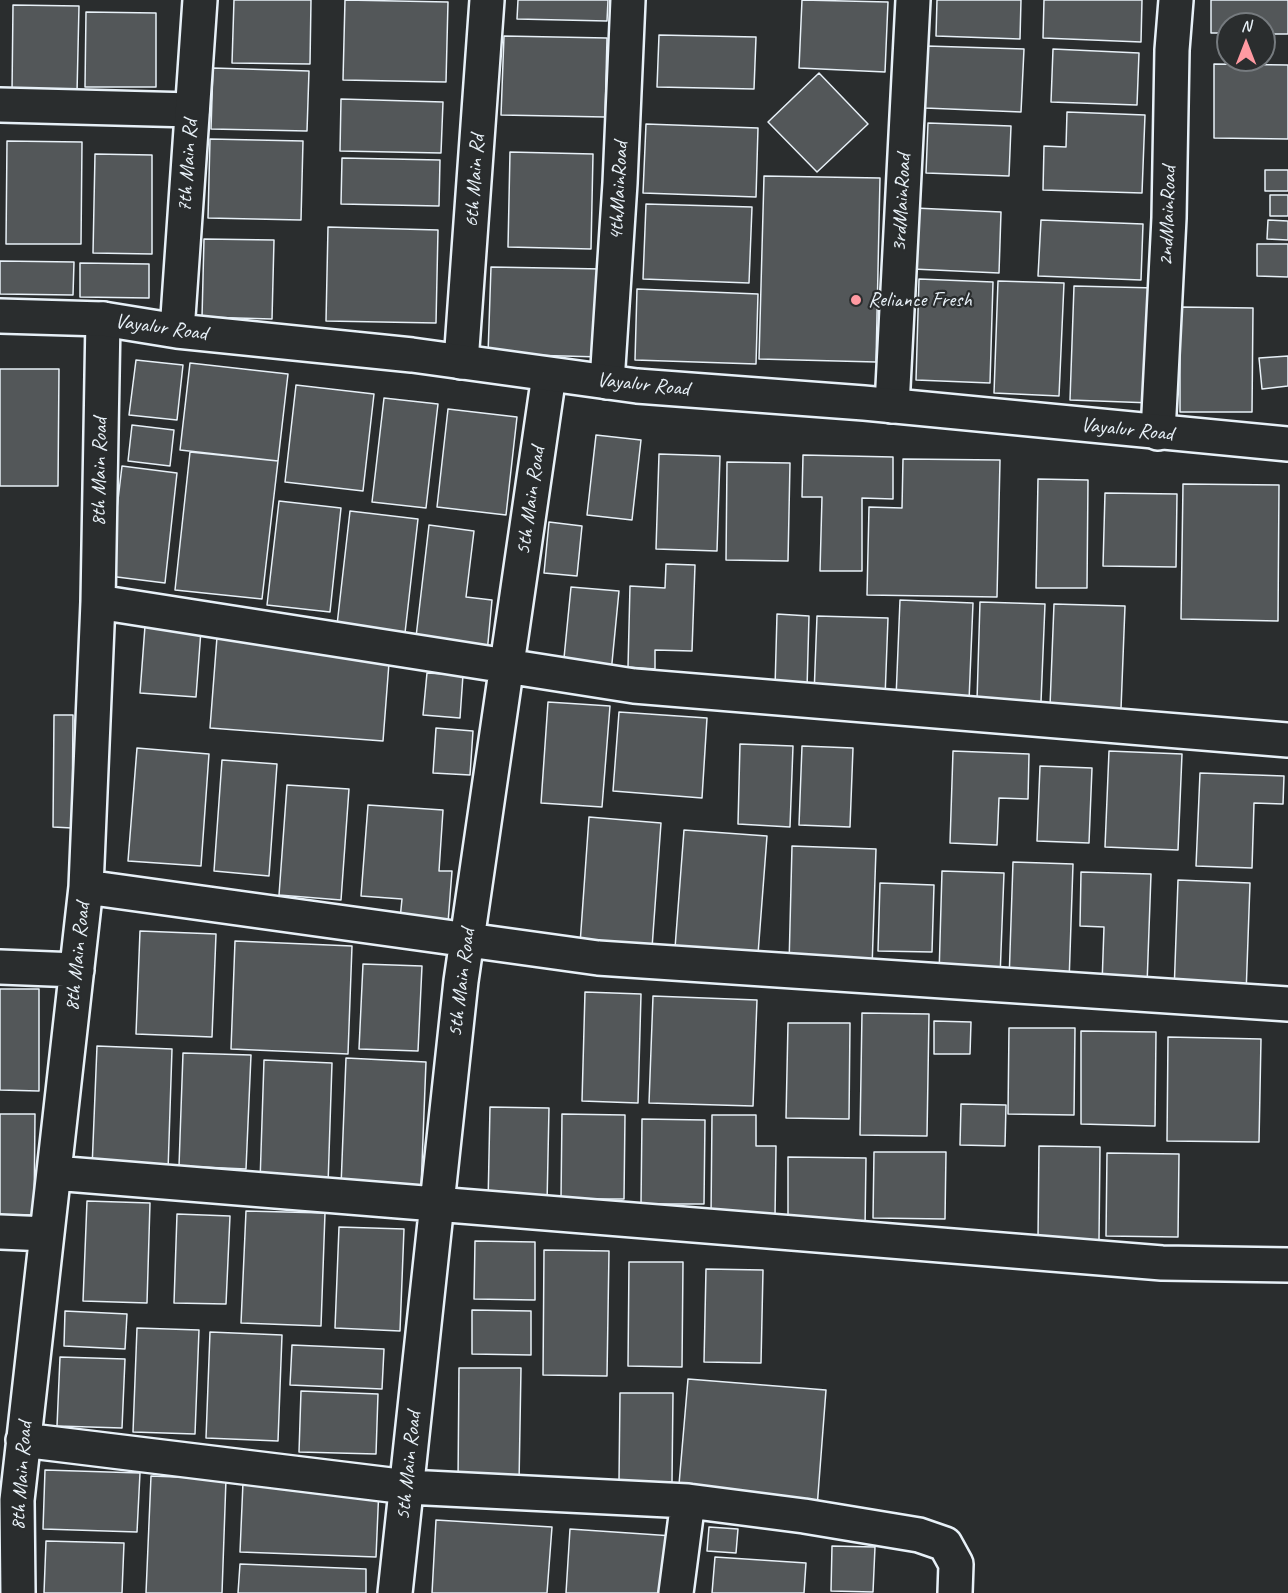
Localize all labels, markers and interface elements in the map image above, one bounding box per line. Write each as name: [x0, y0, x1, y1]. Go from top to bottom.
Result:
north arrow: [1216, 12, 1276, 72]
text: N: [1241, 16, 1251, 36]
street label: 7th Main Rd: [172, 119, 204, 213]
street label: 6th Main Rd: [459, 134, 491, 228]
street label: 4thMainRoad: [604, 141, 634, 241]
street label: 3rdMainRoad: [887, 153, 917, 253]
street label: 2ndMainRoad: [1154, 166, 1182, 266]
place label: Reliance Fresh: [868, 287, 972, 313]
marker: Reliance Fresh: [849, 293, 863, 307]
street label: Vayalur Road: [113, 309, 209, 347]
street label: Vayalur Road: [596, 368, 690, 402]
street label: Vayalur Road: [1080, 413, 1174, 447]
street label: 8th Main Road: [86, 417, 114, 527]
street label: 5th Main Road: [511, 445, 551, 557]
street label: 8th Main Road: [60, 902, 96, 1012]
street label: 5th Main Road: [443, 927, 481, 1039]
street label: 5th Main Road: [391, 1411, 427, 1521]
street label: 8th Main Road: [6, 1421, 38, 1531]

